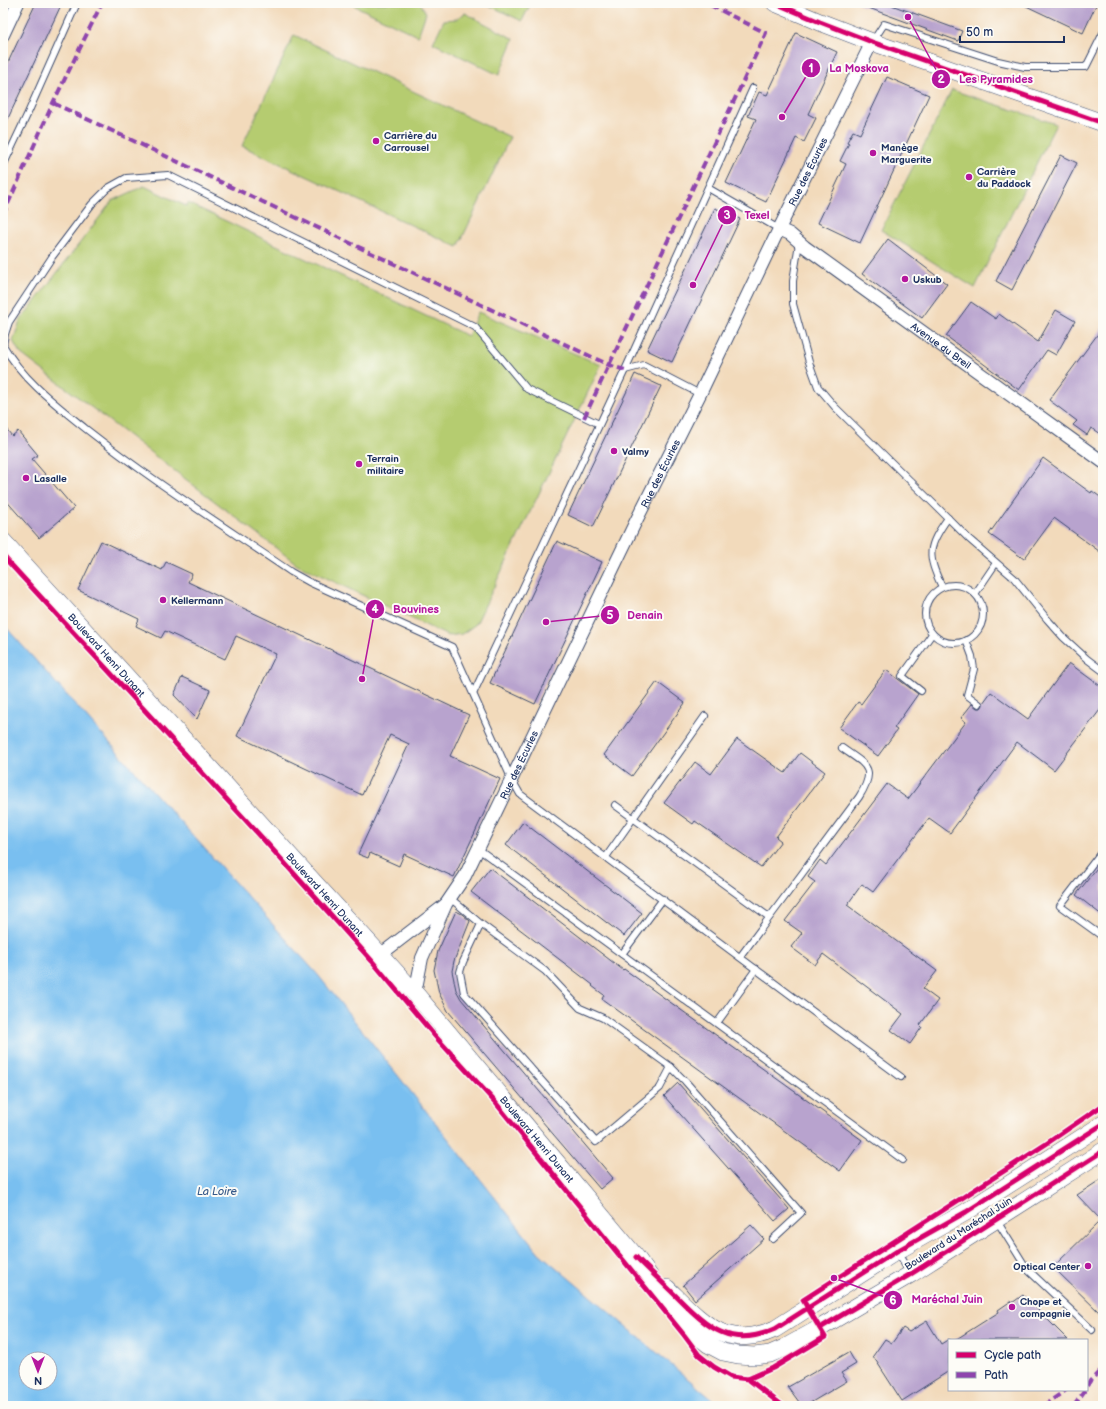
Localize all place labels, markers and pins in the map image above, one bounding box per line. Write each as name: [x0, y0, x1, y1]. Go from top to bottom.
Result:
callout: La Moskova: [801, 56, 897, 79]
callout: Les Pyramides: [931, 67, 1041, 90]
place label: Carrière du Carrousel: [384, 130, 437, 154]
marker: Carrière du Carrousel: [371, 136, 381, 146]
place label: Manège Marguerite: [881, 142, 932, 166]
marker: Manège Marguerite: [868, 148, 878, 158]
place label: Carrière du Paddock: [977, 166, 1032, 190]
marker: Carrière du Paddock: [964, 172, 974, 182]
callout: Texel: [717, 204, 778, 227]
marker: Uskub: [900, 274, 910, 284]
place label: Uskub: [913, 274, 942, 286]
marker: Valmy: [609, 446, 619, 456]
place label: Valmy: [622, 446, 649, 458]
place label: Terrain militaire: [367, 453, 404, 477]
marker: Terrain militaire: [354, 459, 364, 469]
marker: Lasalle: [21, 473, 31, 483]
place label: Lasalle: [34, 473, 67, 485]
marker: Kellermann: [158, 595, 168, 605]
place label: Kellermann: [171, 595, 224, 607]
callout: Bouvines: [365, 597, 447, 620]
callout: Denain: [600, 603, 671, 626]
place label: Optical Center: [1013, 1261, 1081, 1273]
marker: Optical Center: [1083, 1261, 1093, 1271]
callout: Maréchal Juin: [883, 1288, 990, 1311]
place label: Chope et compagnie: [1020, 1296, 1071, 1320]
marker: Chope et compagnie: [1007, 1302, 1017, 1312]

